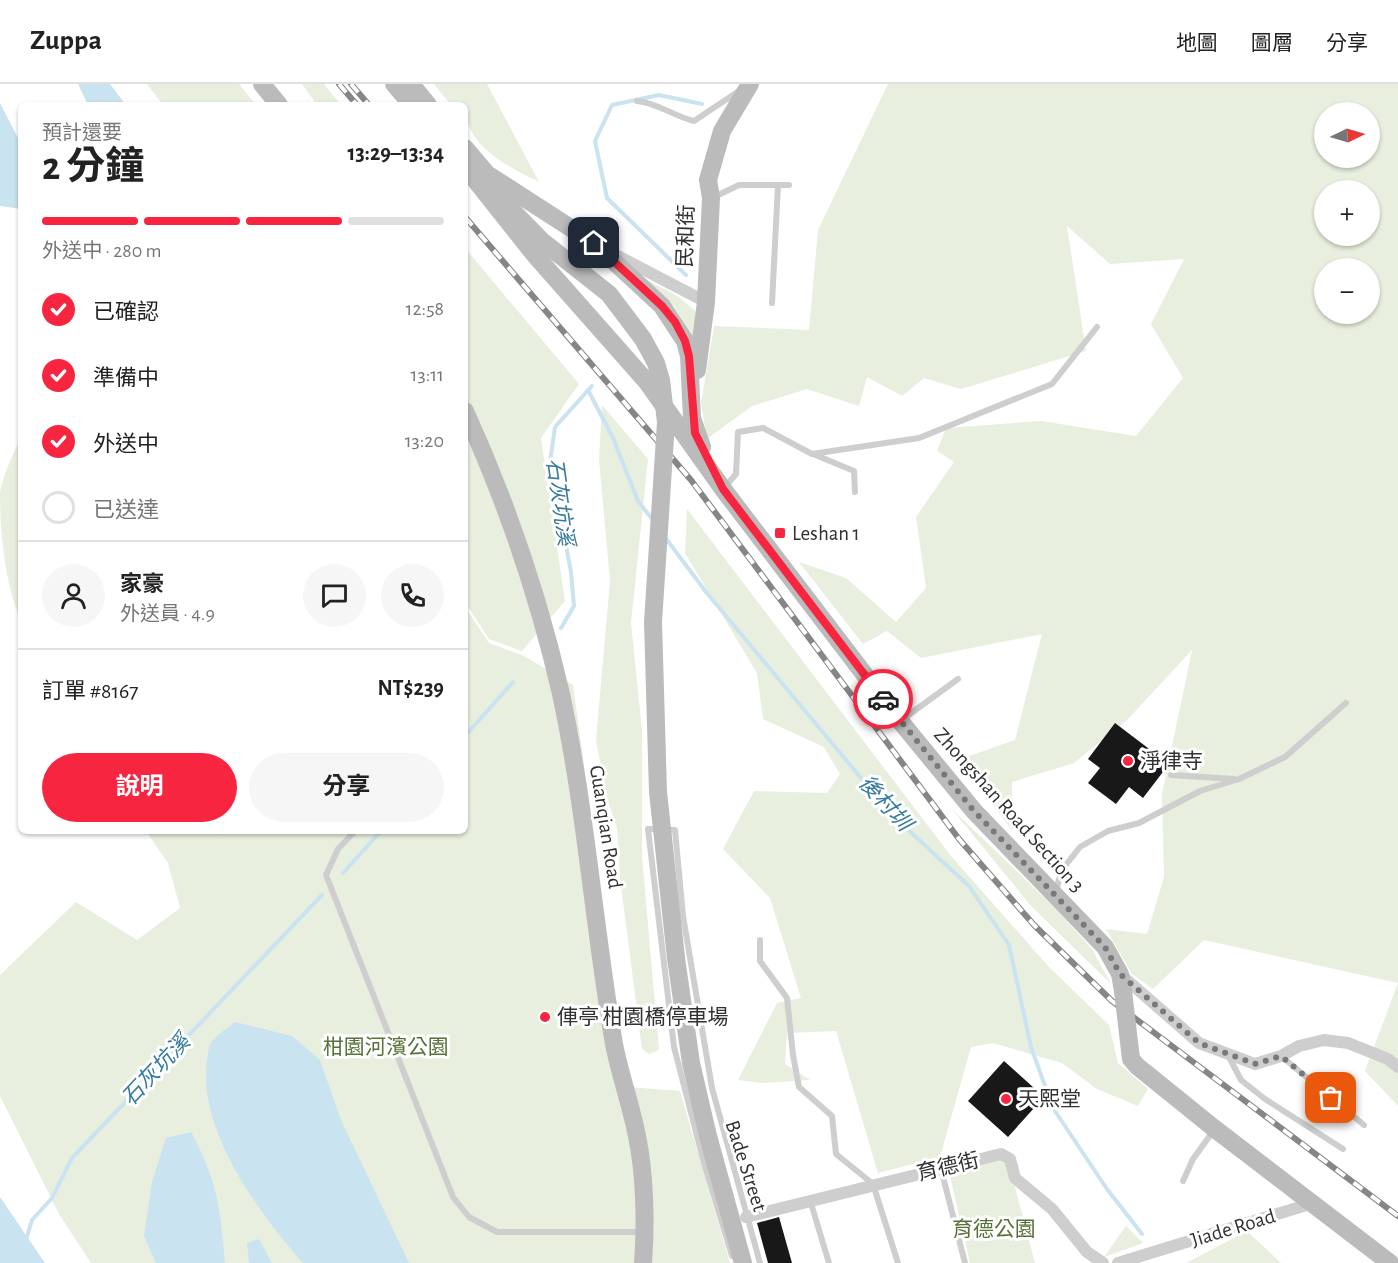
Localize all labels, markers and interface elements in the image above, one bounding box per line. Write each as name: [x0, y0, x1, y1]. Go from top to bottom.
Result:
text: Zuppa: [30, 27, 102, 55]
text: 地圖: [1176, 33, 1218, 54]
text: 圖層: [1251, 33, 1293, 54]
text: 分享: [1326, 33, 1368, 54]
north arrow: [1314, 102, 1380, 168]
map controls: [1314, 102, 1380, 324]
text: 預計還要: [42, 123, 122, 143]
text: 13:29–13:34: [347, 142, 444, 164]
text: 2 分鐘: [42, 148, 144, 187]
button: +: [1314, 180, 1380, 246]
street label: 民和街: [673, 204, 698, 268]
pin: [568, 217, 619, 268]
icon: home: [577, 226, 610, 259]
text: 外送中 · 280 m: [42, 241, 162, 261]
button: −: [1314, 258, 1380, 324]
icon: check: [42, 293, 75, 326]
text: 12:58: [406, 299, 444, 319]
text: 已確認: [93, 301, 159, 323]
icon: check: [42, 359, 75, 392]
text: 13:11: [411, 365, 444, 385]
text: 準備中: [93, 367, 159, 389]
icon: check: [42, 425, 75, 458]
text: 13:20: [405, 431, 444, 451]
text: 外送中: [93, 433, 159, 455]
water label: 石灰坑溪: [543, 457, 578, 550]
text: 已送達: [93, 499, 159, 521]
place label: Leshan 1: [792, 523, 860, 544]
marker: Leshan 1: [773, 526, 787, 540]
button: person: [42, 564, 105, 627]
button: chat: [303, 564, 366, 627]
button: phone: [381, 564, 444, 627]
text: 家豪: [120, 573, 164, 595]
text: 外送員 · 4.9: [120, 604, 215, 624]
courier: [853, 669, 913, 729]
text: NT$239: [377, 677, 444, 699]
text: 訂單 #8167: [42, 680, 139, 702]
icon: car: [867, 683, 900, 716]
street label: Zhongshan Road Section 3: [930, 724, 1088, 896]
place label: 淨律寺: [1140, 750, 1203, 772]
button: 說明: [42, 753, 237, 822]
button: 分享: [249, 753, 444, 822]
marker: 淨律寺: [1121, 754, 1135, 768]
street label: Guanqian Road: [586, 764, 626, 890]
water label: 後村圳: [855, 770, 918, 837]
place label: 俥亭 柑園橋停車場: [557, 1006, 728, 1028]
marker: 俥亭 柑園橋停車場: [538, 1010, 552, 1024]
water label: 石灰坑溪: [117, 1027, 196, 1110]
park label: 柑園河濱公園: [323, 1036, 449, 1058]
pin: [1305, 1072, 1356, 1123]
icon: bag: [1314, 1081, 1347, 1114]
place label: 天熙堂: [1018, 1088, 1081, 1110]
marker: 天熙堂: [999, 1092, 1013, 1106]
street label: Bade Street: [721, 1118, 771, 1214]
street label: 育德街: [915, 1149, 981, 1184]
street label: Jiade Road: [1188, 1205, 1278, 1251]
park label: 育德公園: [952, 1218, 1036, 1240]

